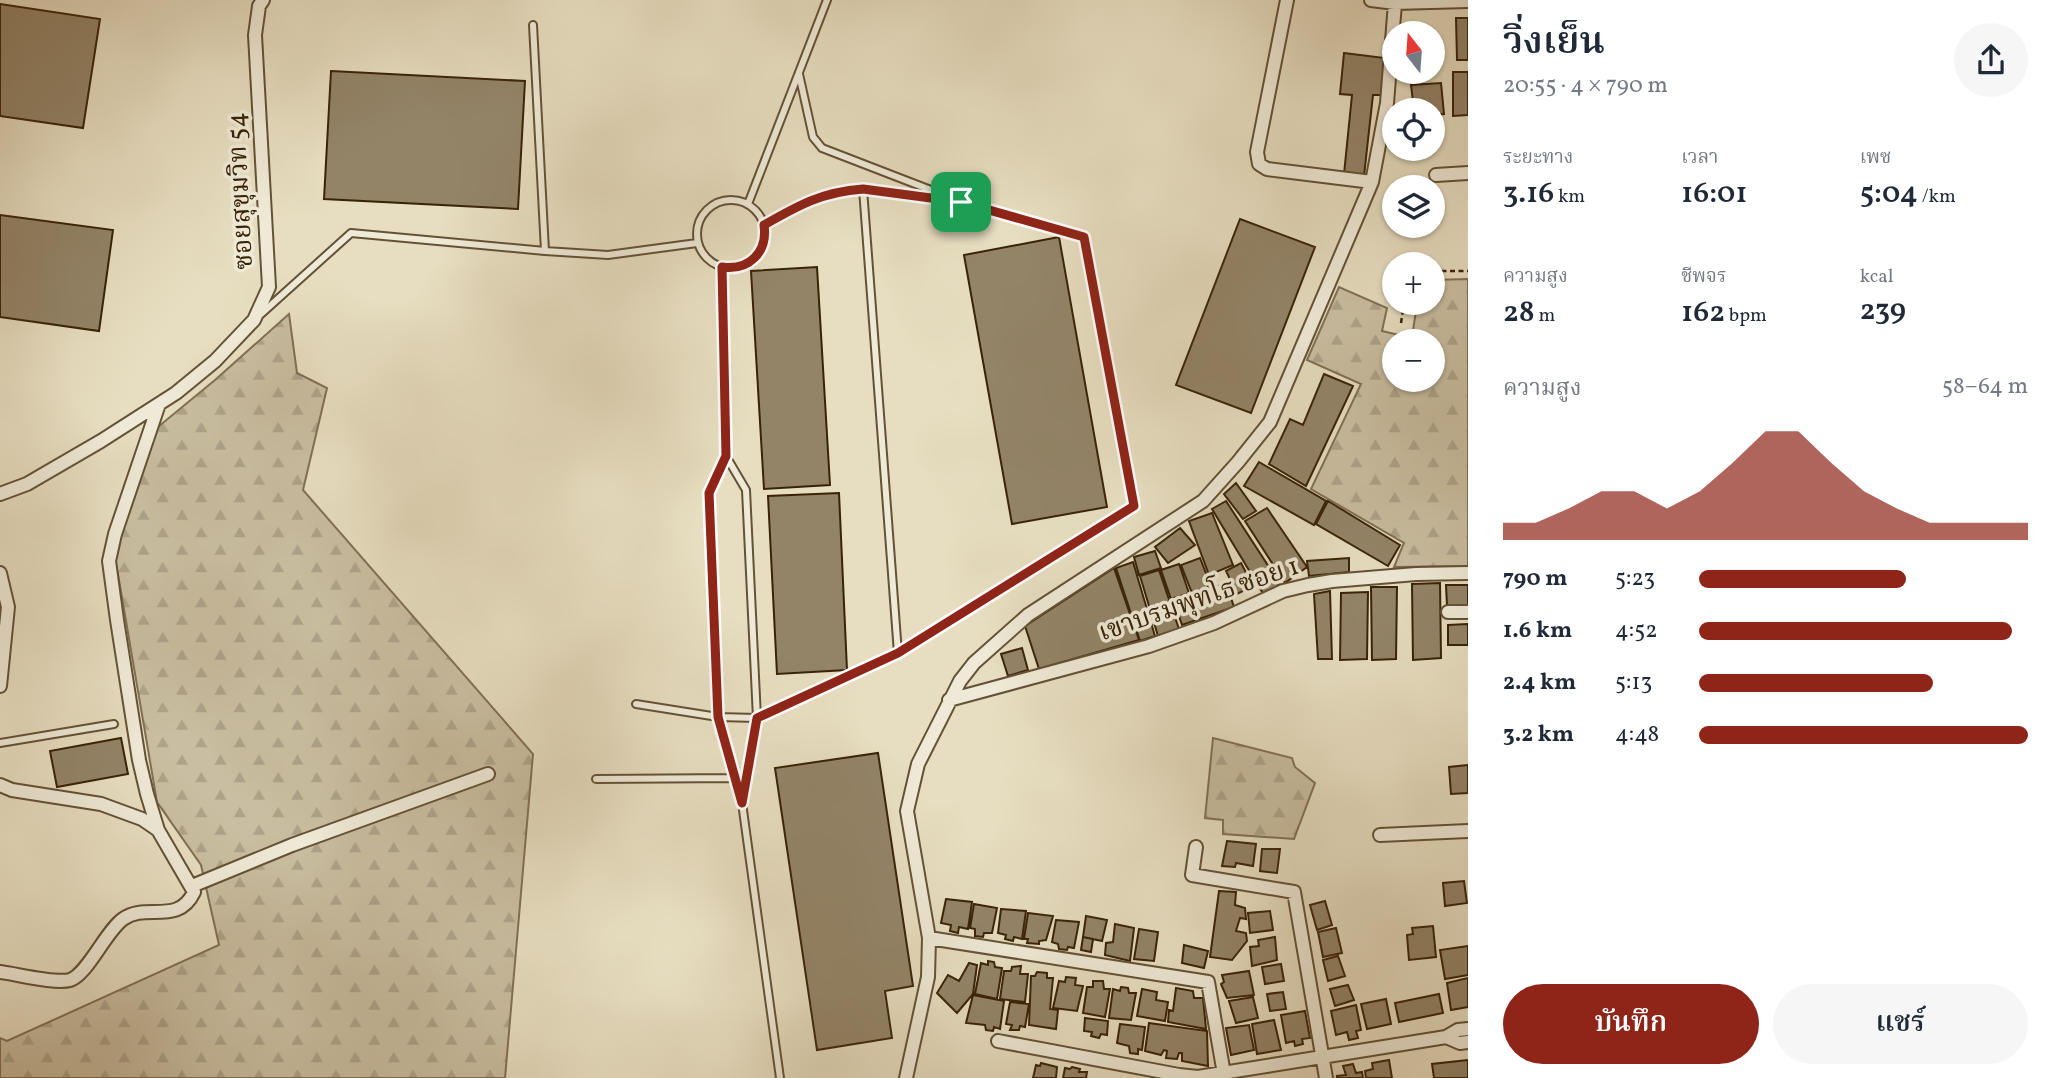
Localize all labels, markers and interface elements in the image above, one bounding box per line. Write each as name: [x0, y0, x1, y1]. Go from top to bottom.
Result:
text: วิ่งเย็น: [1503, 17, 1605, 70]
north arrow: [1382, 21, 1446, 84]
map controls: [1382, 21, 1445, 392]
button: share: [1954, 23, 2028, 97]
text: 20:55 · 4 × 790 m: [1503, 70, 1668, 102]
button: locate: [1382, 98, 1445, 161]
street label: ซอยสุขุมวิท 54: [219, 111, 263, 271]
text: ระยะทาง: [1503, 145, 1573, 171]
text: เวลา: [1681, 145, 1718, 171]
text: เพซ: [1860, 145, 1891, 171]
pin: [931, 172, 991, 232]
text: 3.16: [1503, 173, 1554, 215]
text: 16:01: [1681, 173, 1747, 215]
text: 5:04: [1860, 173, 1918, 215]
button: layers: [1382, 175, 1445, 238]
icon: arrive: [942, 183, 980, 221]
text: km: [1554, 184, 1585, 210]
text: /km: [1918, 184, 1956, 210]
button: +: [1382, 252, 1445, 315]
text: ความสูง: [1503, 264, 1568, 290]
text: ชีพจร: [1681, 264, 1726, 290]
text: kcal: [1860, 264, 1893, 290]
text: 239: [1860, 290, 1906, 332]
text: 28: [1503, 292, 1535, 334]
text: 162: [1681, 292, 1725, 334]
text: m: [1535, 303, 1555, 329]
text: bpm: [1725, 303, 1767, 329]
button: −: [1382, 329, 1445, 392]
text: 58–64 m: [1942, 371, 2028, 403]
text: ความสูง: [1503, 373, 1581, 405]
street label: เขาบรมพุทโธ ซอย 1: [1093, 547, 1304, 651]
text: 790 m: [1503, 563, 1567, 595]
text: 5:23: [1615, 563, 1655, 595]
text: 1.6 km: [1503, 615, 1572, 647]
text: 4:52: [1615, 615, 1658, 647]
text: 2.4 km: [1503, 667, 1576, 699]
text: 5:13: [1615, 667, 1652, 699]
text: 3.2 km: [1503, 719, 1574, 751]
text: 4:48: [1615, 719, 1659, 751]
button: บันทึก: [1503, 984, 1759, 1064]
button: แชร์: [1773, 984, 2028, 1064]

